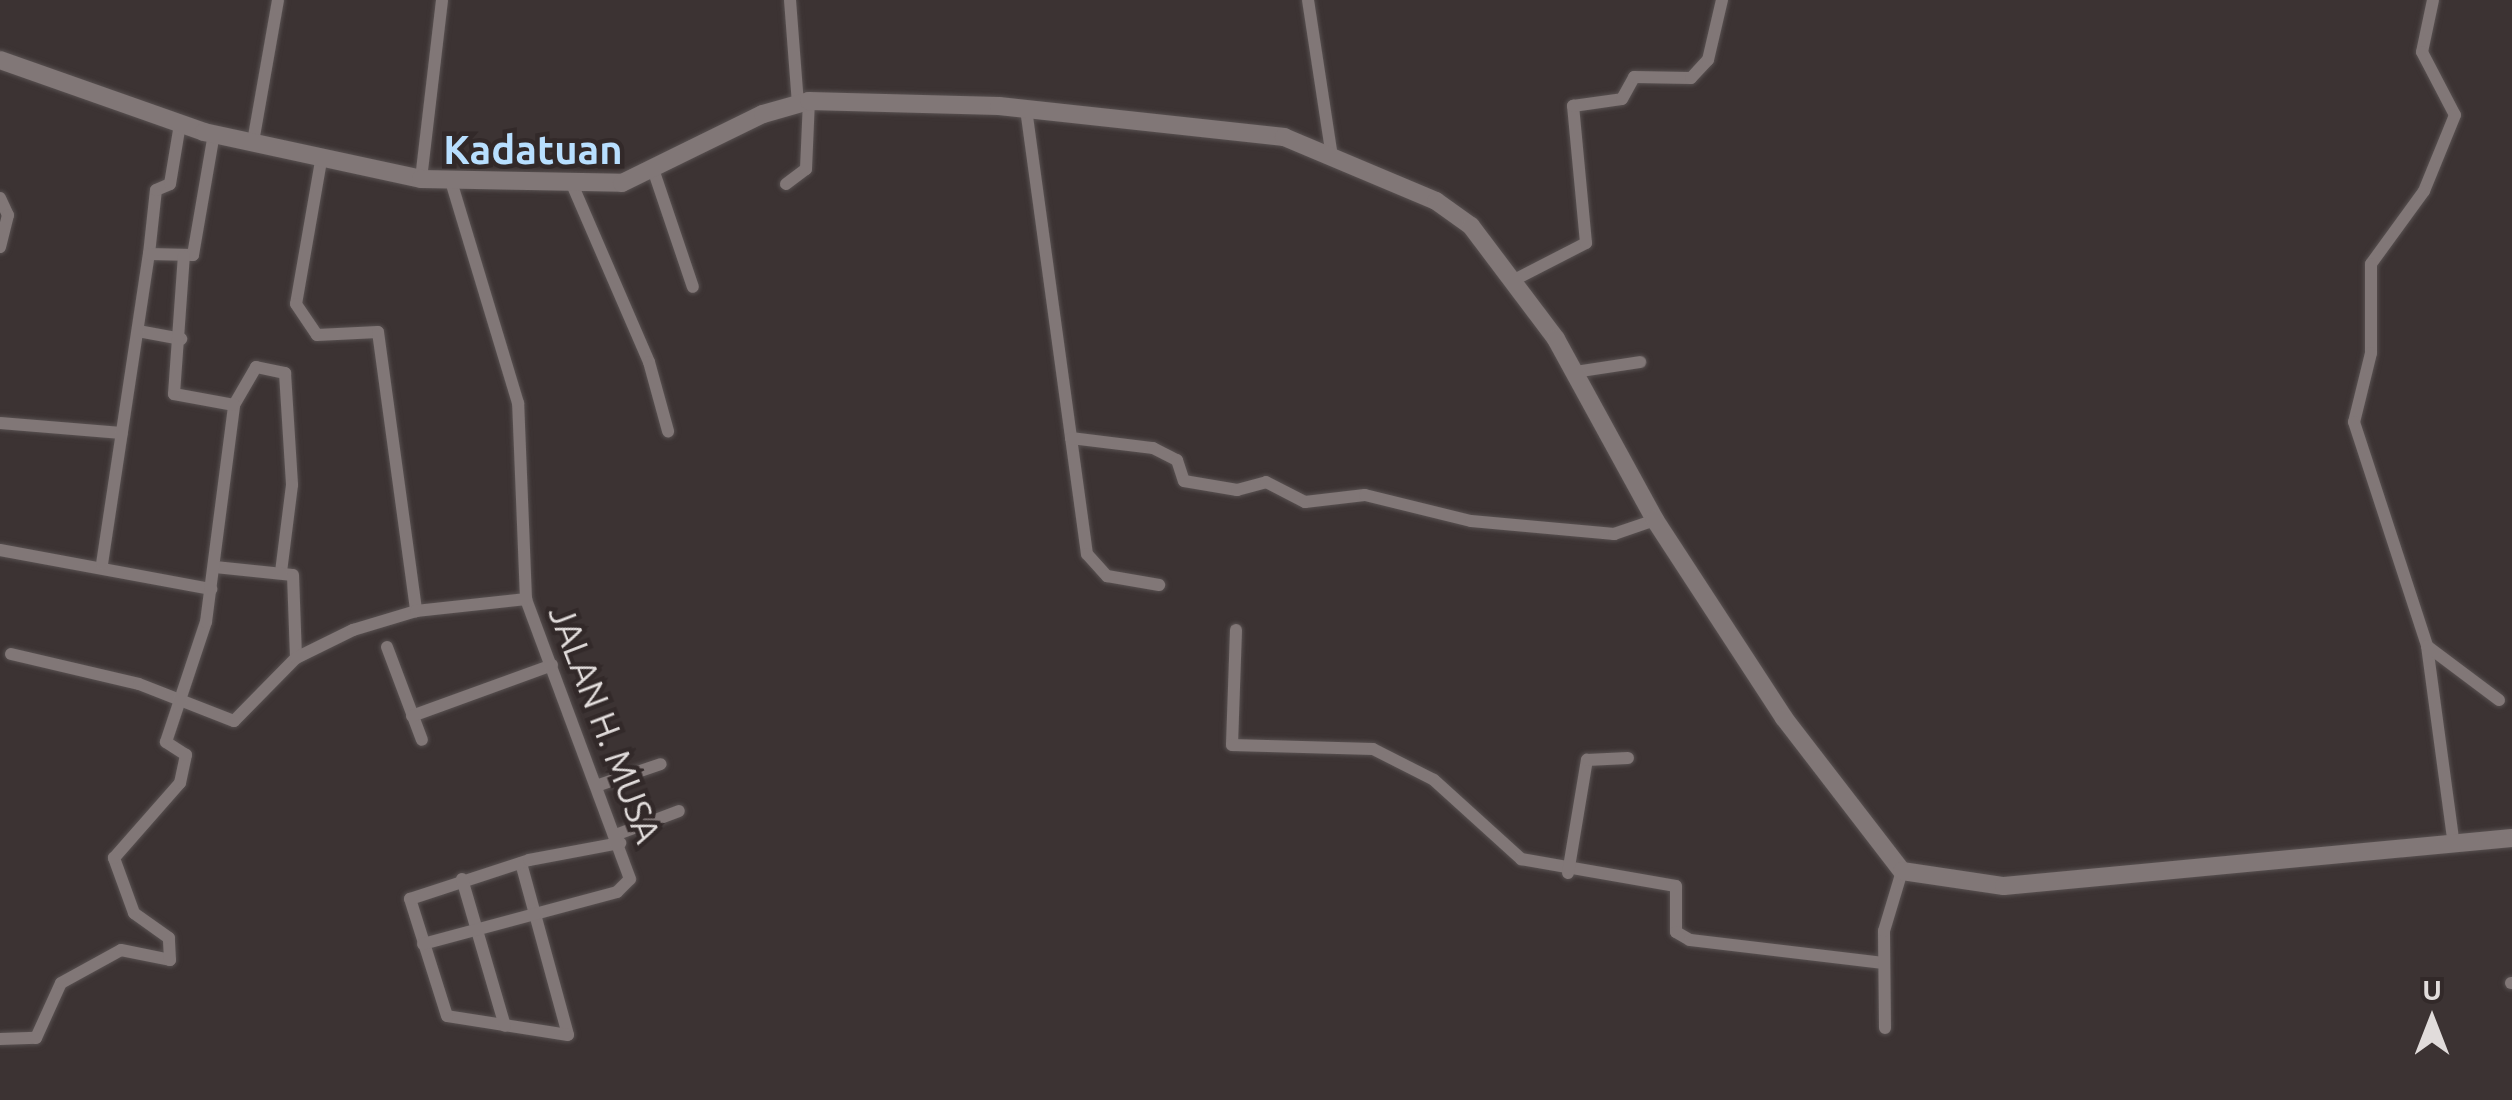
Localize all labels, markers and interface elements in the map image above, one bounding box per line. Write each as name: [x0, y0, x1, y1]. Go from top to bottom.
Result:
district label: Kadatuan: [443, 126, 623, 174]
street label: JALAN H. MUSA: [540, 599, 670, 849]
north arrow: [2382, 970, 2482, 1070]
text: U: [2422, 974, 2442, 1005]

